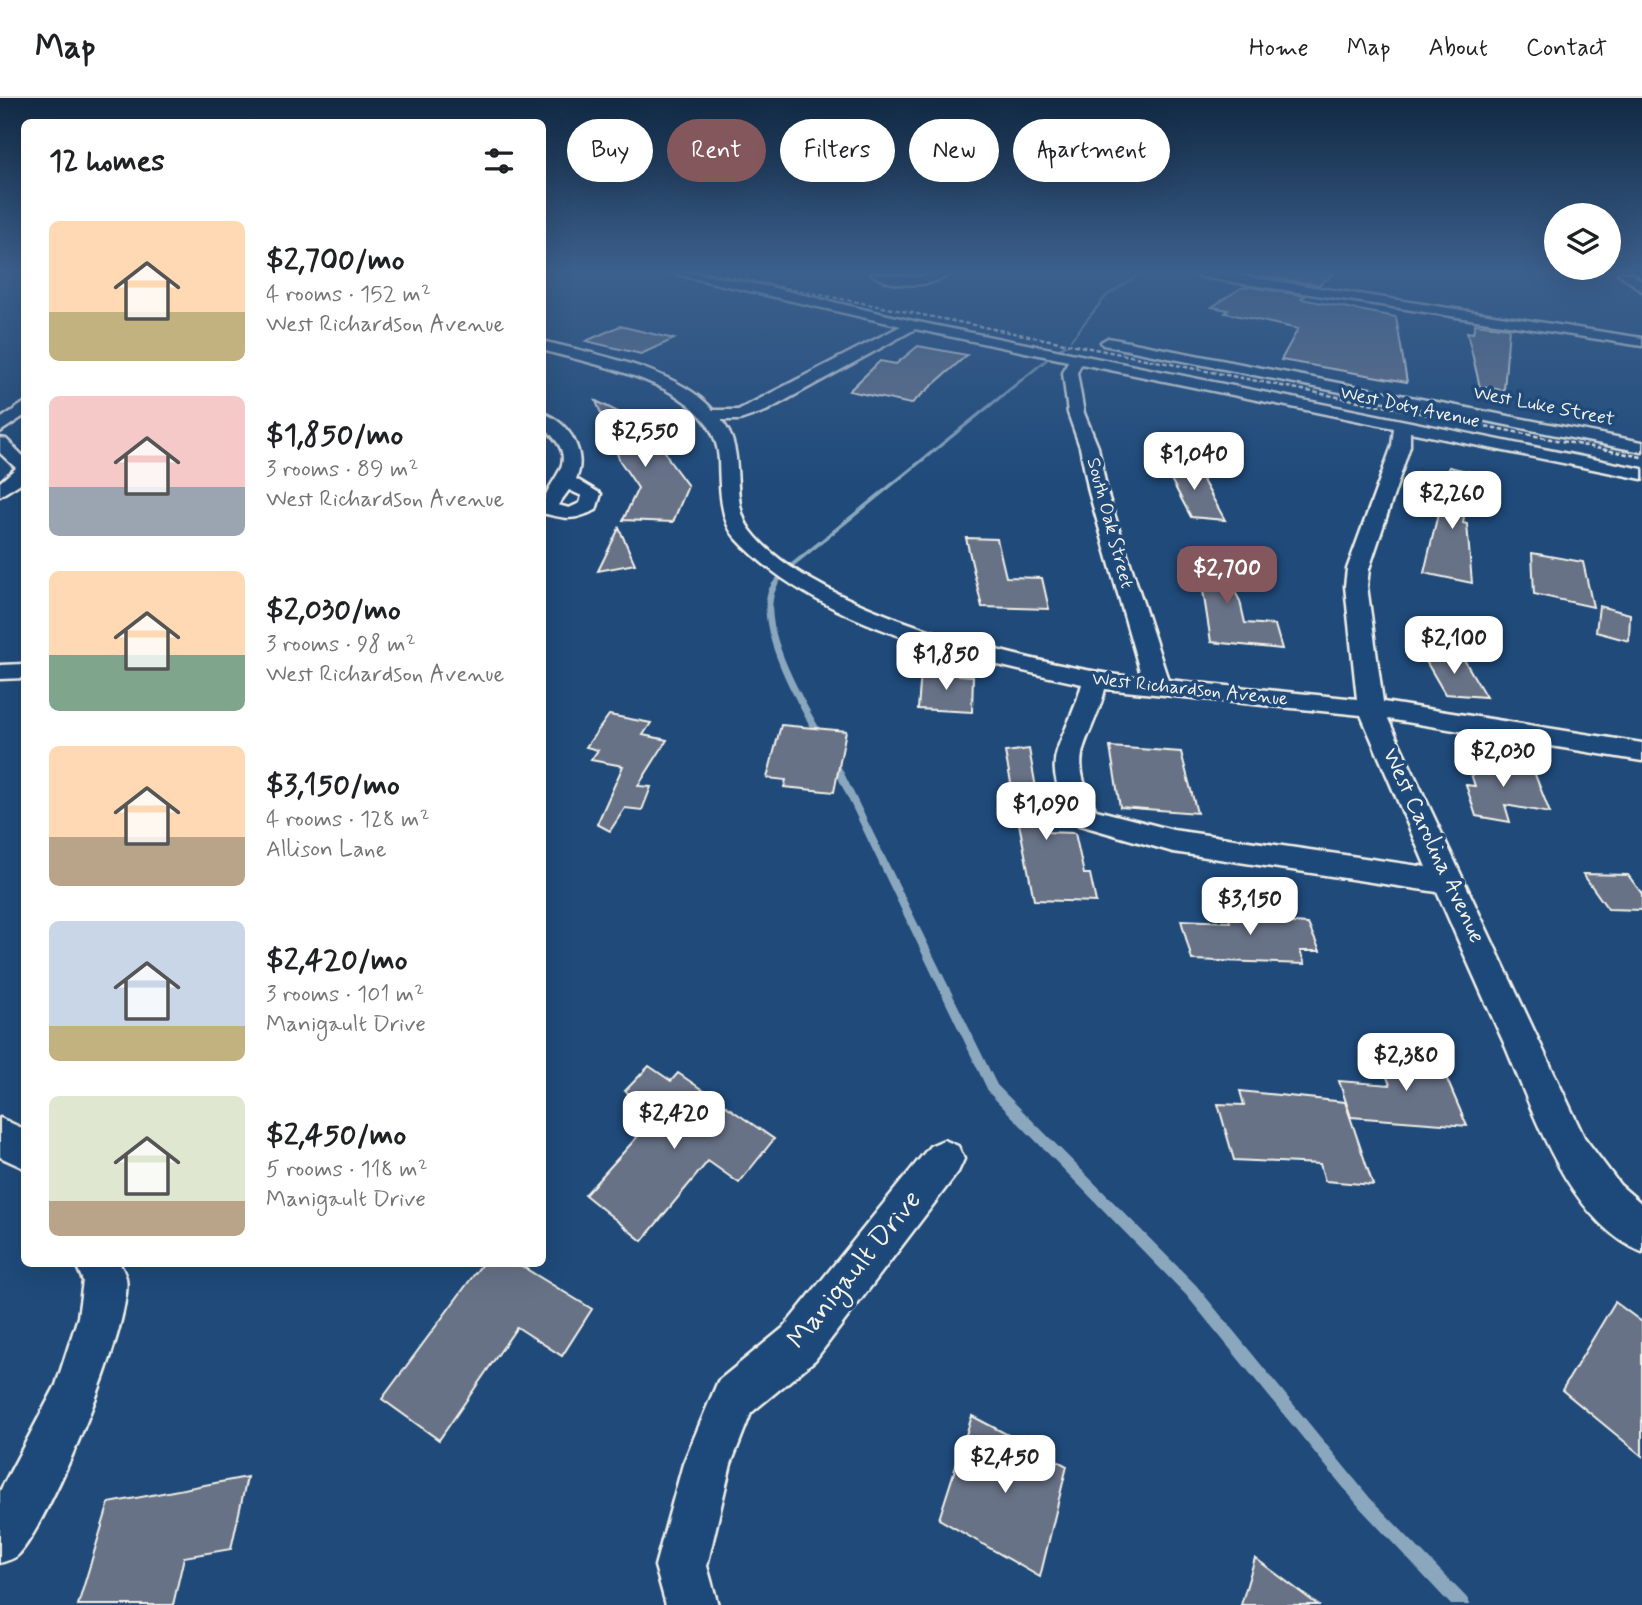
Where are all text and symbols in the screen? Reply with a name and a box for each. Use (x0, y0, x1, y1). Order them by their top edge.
text: Map (35, 26, 95, 70)
text: Home (1249, 33, 1309, 64)
text: Map (1347, 33, 1391, 64)
text: About (1429, 33, 1488, 64)
text: Contact (1526, 33, 1607, 64)
chip: Buy (567, 119, 653, 182)
chip: Rent (667, 119, 766, 182)
chip: Filters (780, 119, 895, 182)
chip: New (909, 119, 999, 182)
chip: Apartment (1013, 119, 1170, 182)
text: 12 homes (49, 142, 165, 181)
icon: filters (480, 142, 518, 180)
map controls (1544, 203, 1621, 280)
button: layers (1544, 203, 1621, 280)
text: $2,700/mo (266, 241, 405, 280)
icon: home (105, 249, 189, 333)
text: 4 rooms · 152 m² (266, 280, 431, 310)
text: West Richardson Avenue (266, 310, 504, 340)
street label: West Doty Avenue (1338, 380, 1482, 434)
street label: West Luke Street (1471, 380, 1617, 432)
pin: $2,550 (588, 410, 702, 469)
text: $1,850/mo (266, 416, 403, 455)
text: $2,550 (611, 417, 679, 447)
icon: home (105, 424, 189, 508)
pin: $1,040 (1137, 432, 1251, 492)
text: $1,040 (1160, 440, 1228, 470)
text: 3 rooms · 89 m² (266, 455, 418, 485)
street label: South Oak Street (1081, 455, 1139, 591)
pin: $2,260 (1395, 472, 1509, 531)
text: $2,260 (1419, 479, 1485, 509)
text: West Richardson Avenue (266, 485, 504, 515)
pin: $2,700 (1170, 546, 1284, 606)
text: $2,700 (1193, 554, 1261, 584)
text: $2,030/mo (266, 591, 401, 630)
icon: home (105, 599, 189, 683)
pin: $2,100 (1397, 616, 1511, 676)
text: $2,100 (1421, 624, 1487, 654)
text: 3 rooms · 98 m² (266, 630, 416, 660)
pin: $1,850 (889, 632, 1003, 692)
text: $1,850 (912, 640, 980, 670)
text: West Richardson Avenue (266, 660, 504, 690)
street label: West Richardson Avenue (1091, 666, 1289, 712)
pin: $2,030 (1446, 730, 1560, 789)
text: $2,030 (1470, 737, 1536, 767)
street label: West Carolina Avenue (1375, 744, 1491, 948)
text: $3,150/mo (266, 766, 400, 805)
icon: home (105, 774, 189, 858)
pin: $1,090 (989, 782, 1103, 842)
text: $1,090 (1013, 790, 1079, 820)
text: 4 rooms · 128 m² (266, 805, 430, 835)
text: Allison Lane (266, 835, 387, 865)
pin: $3,150 (1193, 878, 1307, 937)
text: $3,150 (1218, 885, 1282, 915)
text: $2,420/mo (266, 941, 407, 980)
icon: home (105, 949, 189, 1033)
text: 3 rooms · 101 m² (266, 980, 424, 1010)
text: Manigault Drive (266, 1010, 426, 1040)
pin: $2,380 (1349, 1034, 1463, 1093)
text: $2,380 (1374, 1041, 1438, 1071)
pin: $2,420 (617, 1091, 731, 1151)
text: $2,420 (639, 1099, 709, 1129)
text: $2,450/mo (266, 1116, 406, 1155)
icon: home (105, 1124, 189, 1208)
text: 5 rooms · 118 m² (266, 1155, 428, 1185)
street label: Manigault Drive (779, 1183, 932, 1359)
text: Manigault Drive (266, 1185, 426, 1215)
pin: $2,450 (948, 1436, 1062, 1495)
text: $2,450 (970, 1443, 1040, 1473)

